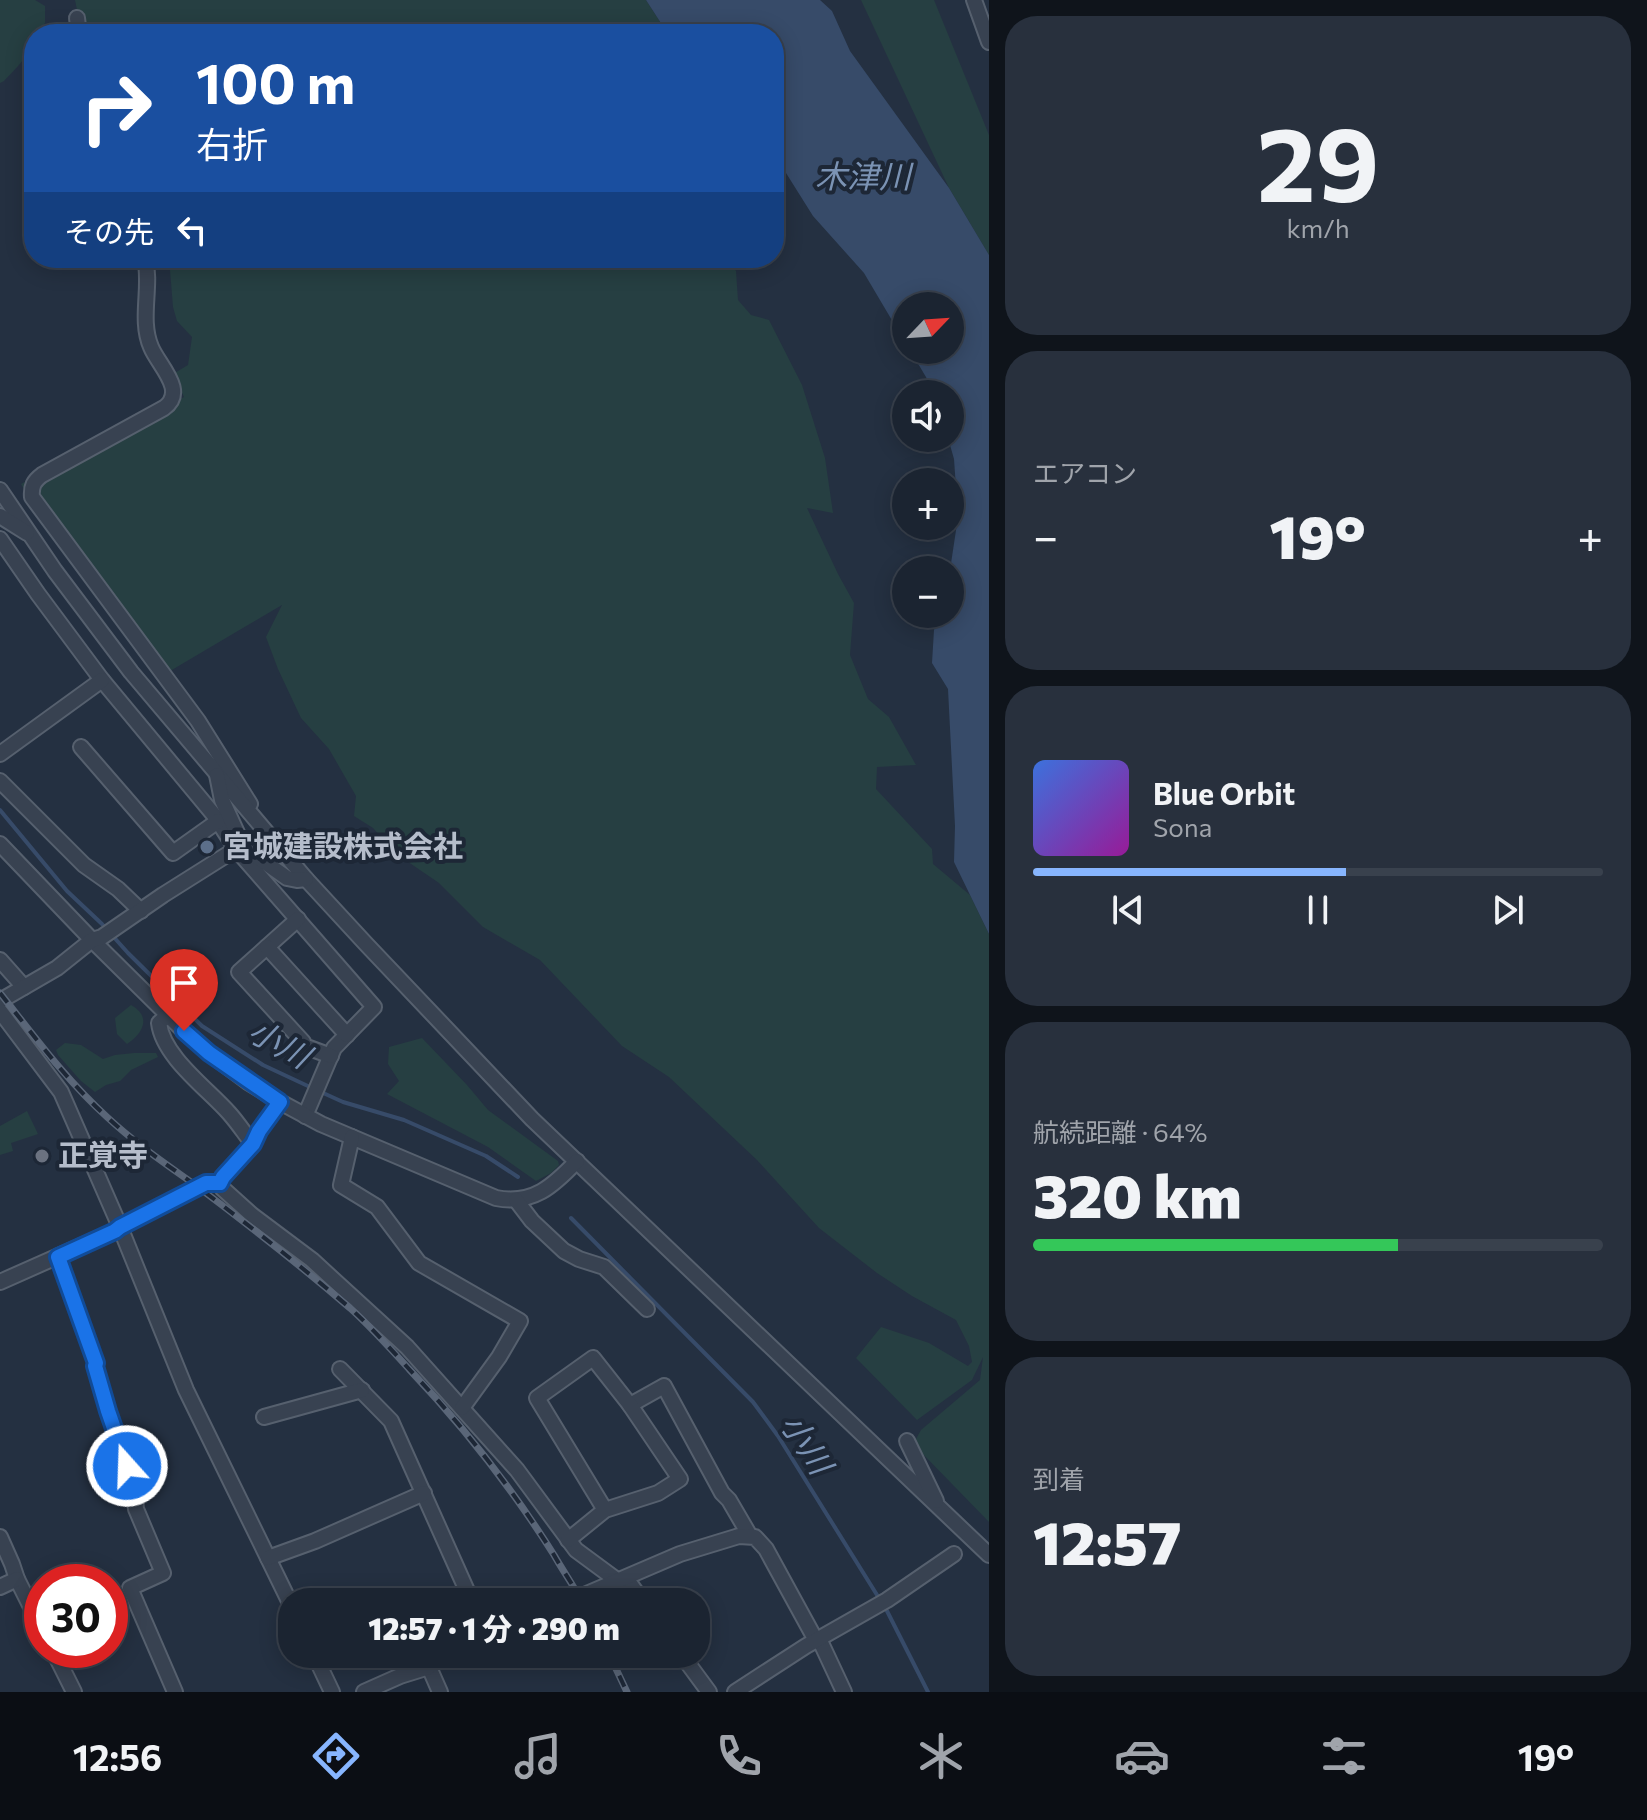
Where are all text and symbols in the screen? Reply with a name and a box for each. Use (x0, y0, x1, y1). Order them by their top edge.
text: 100 m (196, 47, 355, 116)
icon: right (64, 56, 168, 160)
text: 29 (1257, 96, 1379, 223)
text: 右折 (196, 121, 268, 165)
water label: 木津川 (815, 155, 914, 195)
icon: left (170, 208, 214, 252)
text: その先 (64, 212, 154, 249)
text: km/h (1286, 212, 1350, 243)
north arrow (892, 292, 964, 364)
map controls (892, 292, 964, 628)
button: sound (892, 380, 964, 452)
text: エアコン (1033, 457, 1137, 488)
button: + (892, 468, 964, 540)
text: 19° (1269, 498, 1366, 571)
text: − (1033, 508, 1058, 562)
text: + (1577, 508, 1603, 562)
button: − (892, 556, 964, 628)
text: Blue Orbit (1153, 774, 1295, 811)
text: Sona (1153, 811, 1212, 842)
place label: 宮城建設株式会社 (223, 826, 463, 863)
marker: 宮城建設株式会社 (198, 838, 216, 856)
icon: previous (1106, 888, 1150, 932)
icon: pause (1296, 888, 1340, 932)
icon: next (1486, 888, 1530, 932)
pin (150, 949, 218, 1031)
icon: arrive (162, 961, 206, 1005)
water label: 小川 (242, 1009, 320, 1077)
text: 航続距離 · 64% (1033, 1116, 1207, 1147)
place label: 正覚寺 (58, 1135, 148, 1172)
marker: 正覚寺 (33, 1147, 51, 1165)
text: 320 km (1033, 1157, 1242, 1230)
water label: 小川 (773, 1405, 844, 1483)
position arrow (85, 1424, 169, 1508)
text: 到着 (1033, 1463, 1085, 1494)
text: 12:57 (1033, 1504, 1181, 1577)
speed limit sign: 30 (24, 1564, 128, 1668)
text: 12:57 · 1 分 · 290 m (368, 1609, 620, 1646)
icon: directions (308, 1728, 364, 1784)
icon: music (510, 1728, 566, 1784)
icon: phone (711, 1728, 767, 1784)
icon: climate (913, 1728, 969, 1784)
icon: car (1114, 1728, 1170, 1784)
icon: filters (1316, 1728, 1372, 1784)
text: 12:56 (73, 1734, 162, 1778)
text: 19° (1518, 1734, 1574, 1778)

